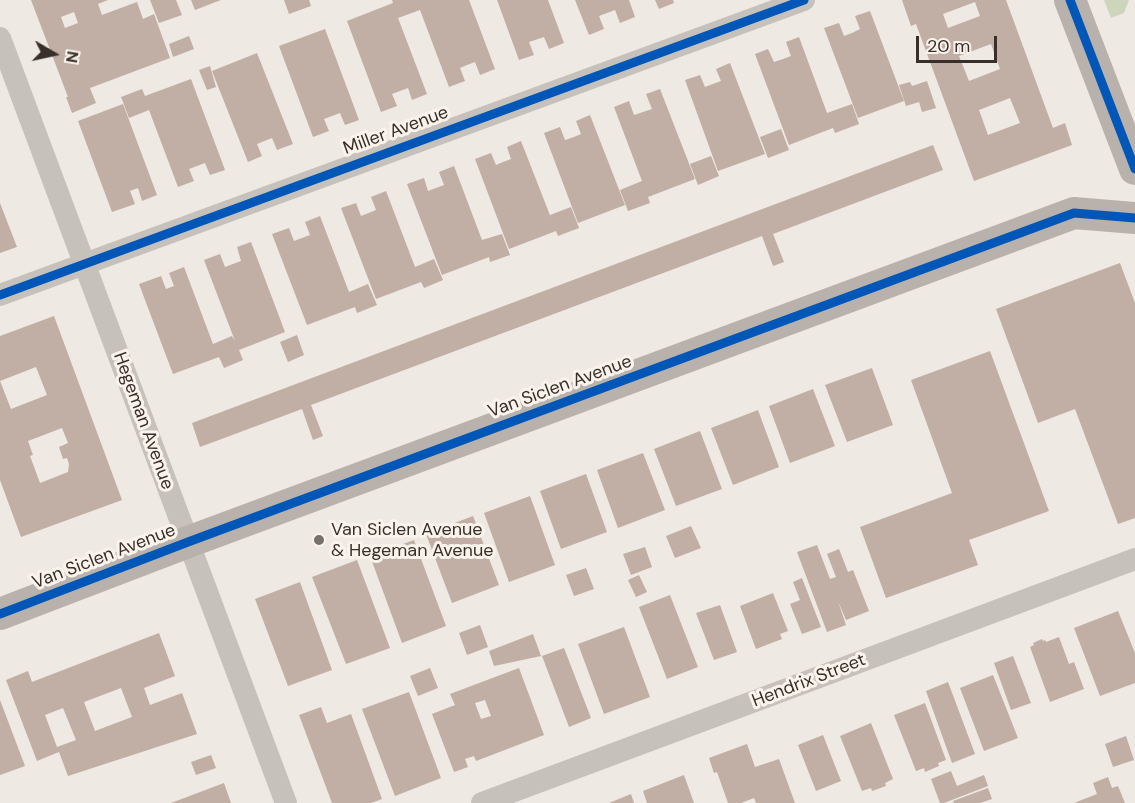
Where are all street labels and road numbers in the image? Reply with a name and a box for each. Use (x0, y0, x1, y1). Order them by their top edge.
street label: Miller Avenue (340, 102, 452, 160)
street label: Hegeman Avenue (108, 349, 178, 493)
street label: Van Siclen Avenue (485, 351, 635, 423)
street label: Van Siclen Avenue (29, 520, 179, 594)
street label: Hendrix Street (749, 649, 869, 713)

